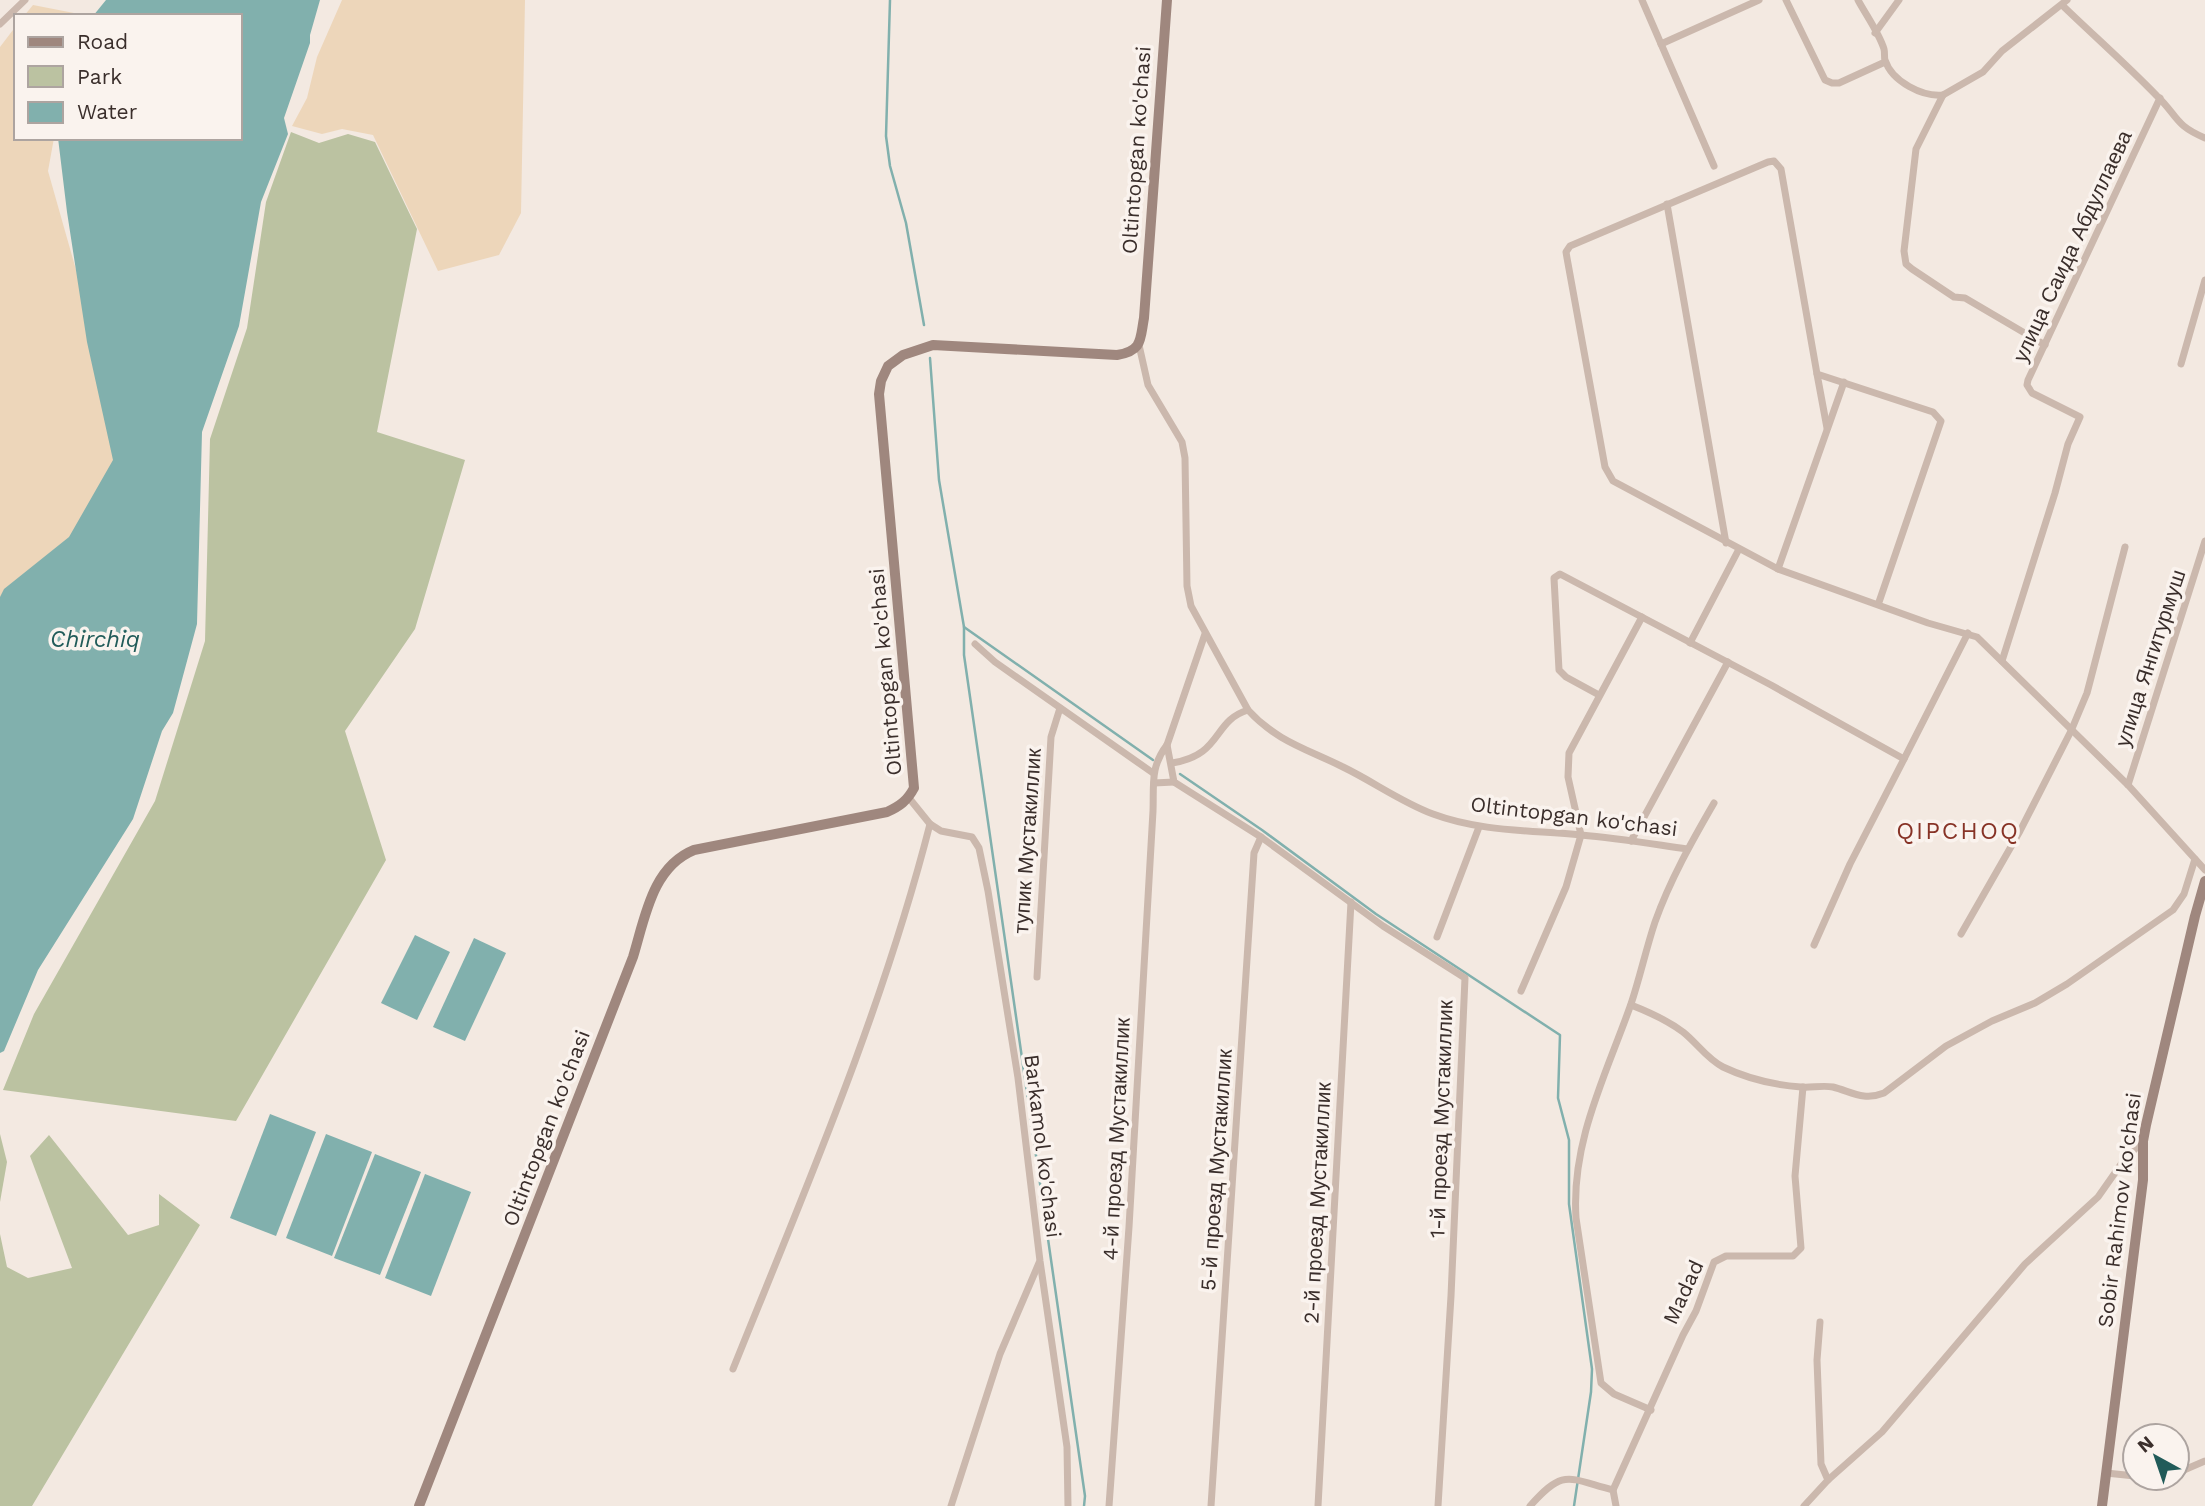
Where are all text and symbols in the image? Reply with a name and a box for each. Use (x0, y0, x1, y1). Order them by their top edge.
legend (14, 14, 242, 140)
text: Road (77, 29, 128, 54)
street label: Oltintopgan ko'chasi (1116, 45, 1156, 255)
text: Park (77, 64, 122, 89)
text: Water (77, 99, 138, 124)
street label: улица Саида Абдуллаева (2007, 126, 2137, 366)
street label: улица Янгитурмуш (2110, 566, 2190, 750)
street label: Oltintopgan ko'chasi (863, 567, 907, 777)
water label: Chirchiq (50, 626, 140, 653)
street label: тупик Мустакиллик (1008, 747, 1046, 934)
street label: Oltintopgan ko'chasi (1469, 791, 1679, 841)
district label: QIPCHOQ (1896, 817, 2020, 845)
street label: 1-й проезд Мустакиллик (1424, 999, 1458, 1238)
street label: 4-й проезд Мустакиллик (1097, 1016, 1135, 1261)
street label: Oltintopgan ko'chasi (497, 1026, 595, 1230)
street label: 5-й проезд Мустакиллик (1195, 1047, 1237, 1292)
street label: Barkamol ko'chasi (1019, 1053, 1067, 1239)
street label: 2-й проезд Мустакиллик (1298, 1081, 1336, 1324)
street label: Sobir Rahimov ko'chasi (2092, 1091, 2146, 1329)
street label: Madad (1657, 1256, 1709, 1328)
north arrow (2121, 1422, 2191, 1492)
text: N (2133, 1431, 2158, 1458)

